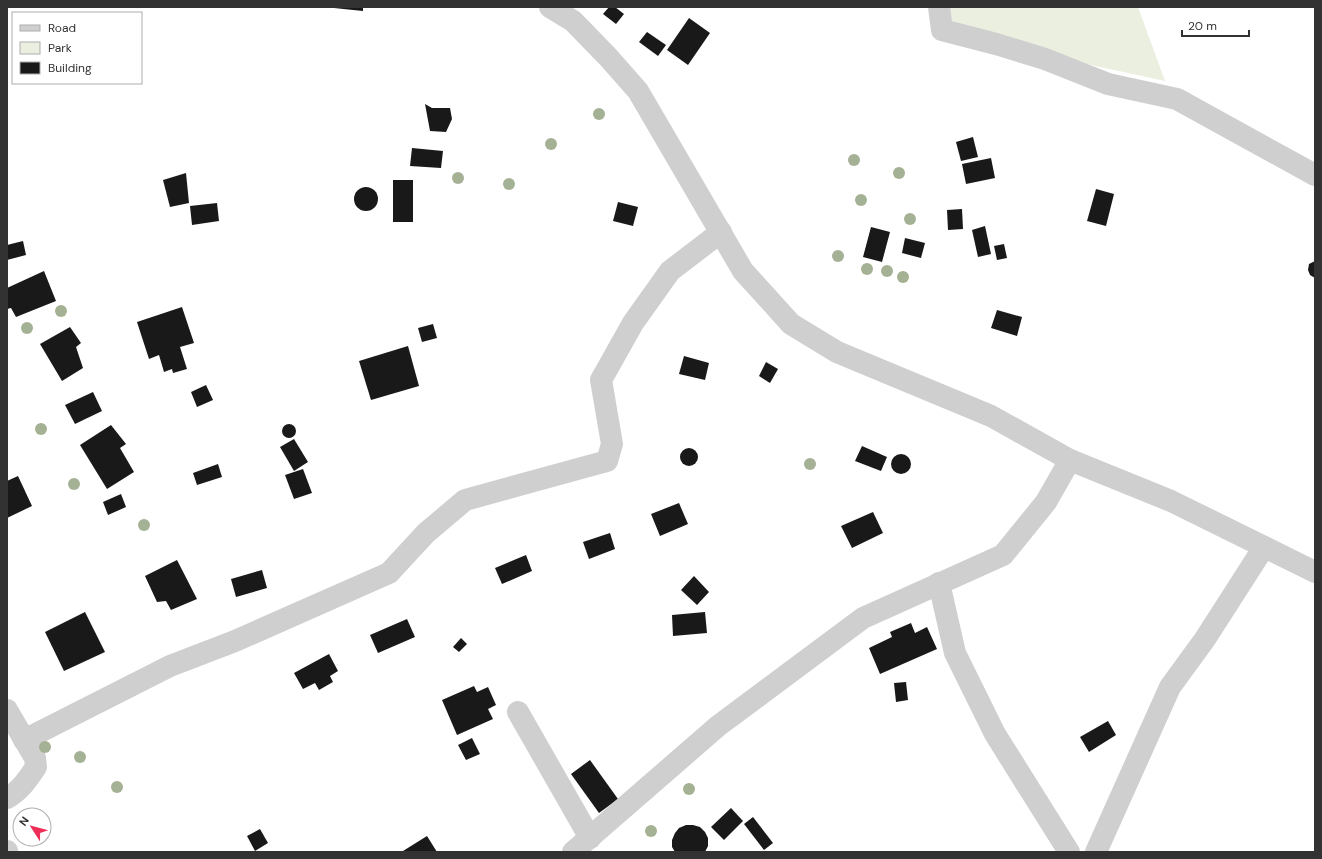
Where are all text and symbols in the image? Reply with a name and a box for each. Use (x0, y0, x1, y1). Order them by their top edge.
legend (12, 12, 142, 84)
scale bar (1182, 12, 1249, 38)
text: 20 m (1188, 18, 1217, 34)
text: Road (48, 20, 76, 36)
text: Park (48, 40, 72, 56)
text: Building (48, 60, 92, 76)
north arrow (12, 807, 52, 847)
text: N (16, 814, 32, 828)

